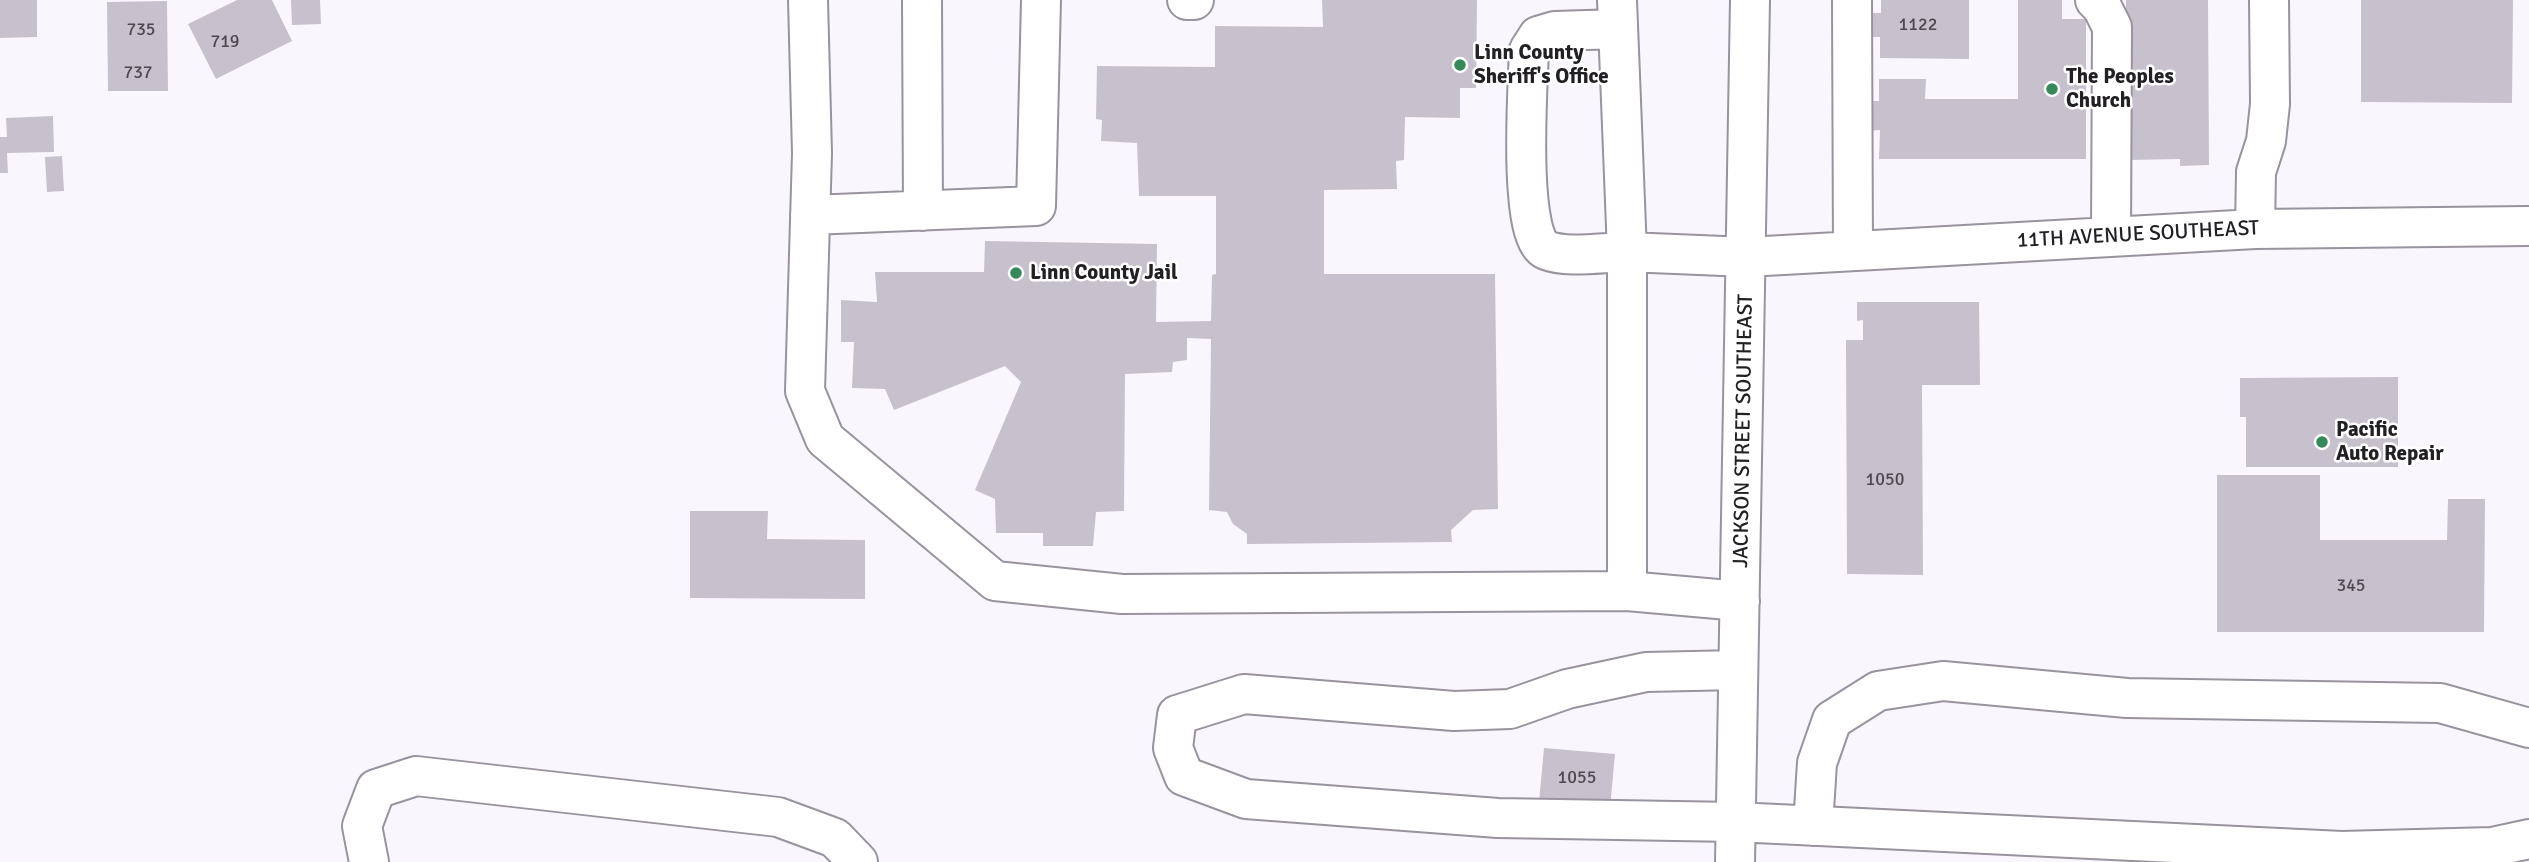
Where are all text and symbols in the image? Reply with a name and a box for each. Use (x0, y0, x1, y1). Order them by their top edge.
house number: 1122 (1899, 14, 1937, 36)
house number: 735 (126, 19, 156, 41)
house number: 719 (210, 31, 240, 53)
place label: Linn County Sheriff's Office (1474, 40, 1609, 90)
marker: Linn County Sheriff's Office (1452, 57, 1468, 73)
house number: 737 (123, 62, 153, 84)
place label: The Peoples Church (2066, 64, 2174, 114)
marker: The Peoples Church (2044, 81, 2060, 97)
street label: 11TH AVENUE SOUTHEAST (2016, 216, 2260, 254)
place label: Linn County Jail (1030, 260, 1177, 286)
marker: Linn County Jail (1008, 265, 1024, 281)
street label: JACKSON STREET SOUTHEAST (1729, 294, 1759, 568)
place label: Pacific Auto Repair (2336, 417, 2444, 467)
marker: Pacific Auto Repair (2314, 434, 2330, 450)
house number: 1050 (1866, 469, 1904, 491)
house number: 345 (2336, 575, 2366, 597)
house number: 1055 (1558, 767, 1596, 789)

